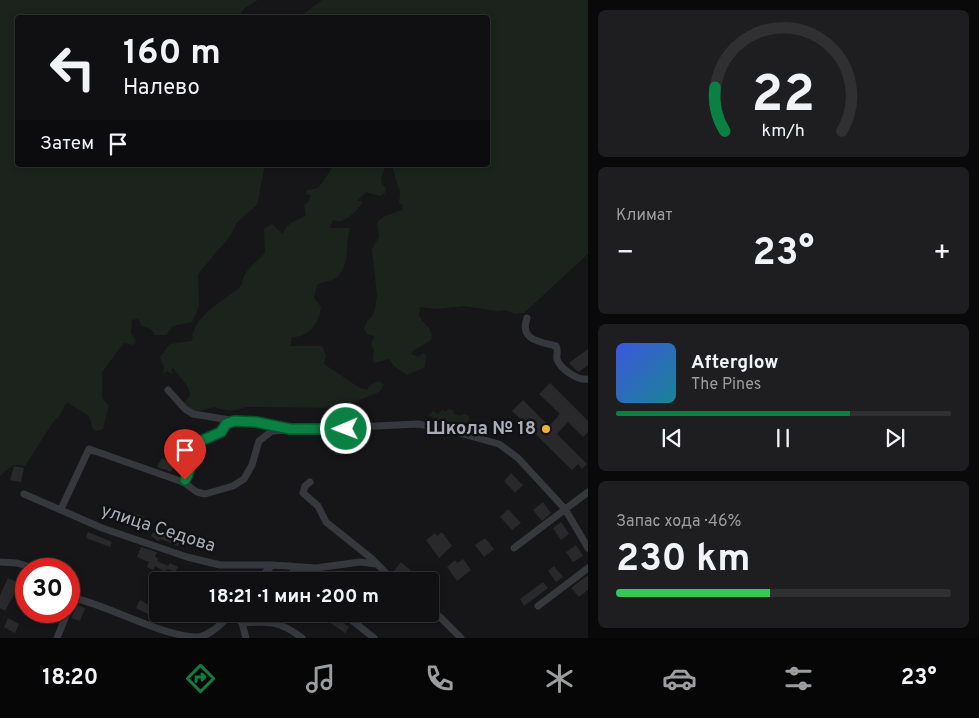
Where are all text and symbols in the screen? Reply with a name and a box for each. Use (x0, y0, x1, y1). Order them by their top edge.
text: 160 m (123, 32, 221, 76)
icon: left (40, 35, 105, 100)
text: 22 (752, 64, 815, 130)
text: Налево (123, 75, 200, 102)
text: km/h (762, 120, 805, 143)
icon: arrive (104, 130, 132, 158)
text: Затем (40, 132, 94, 156)
text: Климат (616, 206, 673, 226)
text: 23° (753, 230, 814, 279)
text: − (616, 236, 634, 272)
text: + (933, 236, 951, 272)
text: Afterglow (691, 351, 779, 375)
text: The Pines (691, 375, 761, 395)
position arrow (319, 402, 371, 454)
place label: Школа № 18 (426, 418, 536, 441)
marker: Школа № 18 (540, 423, 552, 435)
icon: previous (658, 424, 686, 452)
icon: pause (769, 424, 797, 452)
icon: next (881, 424, 909, 452)
pin (164, 429, 206, 480)
icon: arrive (171, 436, 199, 464)
street label: улица Седова (98, 500, 218, 558)
text: Запас хода · 46% (616, 512, 741, 532)
text: 230 km (616, 536, 751, 585)
speed limit sign: 30 (15, 558, 80, 623)
text: 18:21 · 1 мин · 200 m (209, 585, 379, 609)
icon: directions (183, 661, 218, 696)
icon: music (303, 661, 338, 696)
icon: phone (422, 661, 457, 696)
icon: climate (542, 661, 577, 696)
icon: car (662, 661, 697, 696)
icon: filters (781, 661, 816, 696)
text: 18:20 (42, 665, 98, 692)
text: 23° (901, 665, 937, 692)

